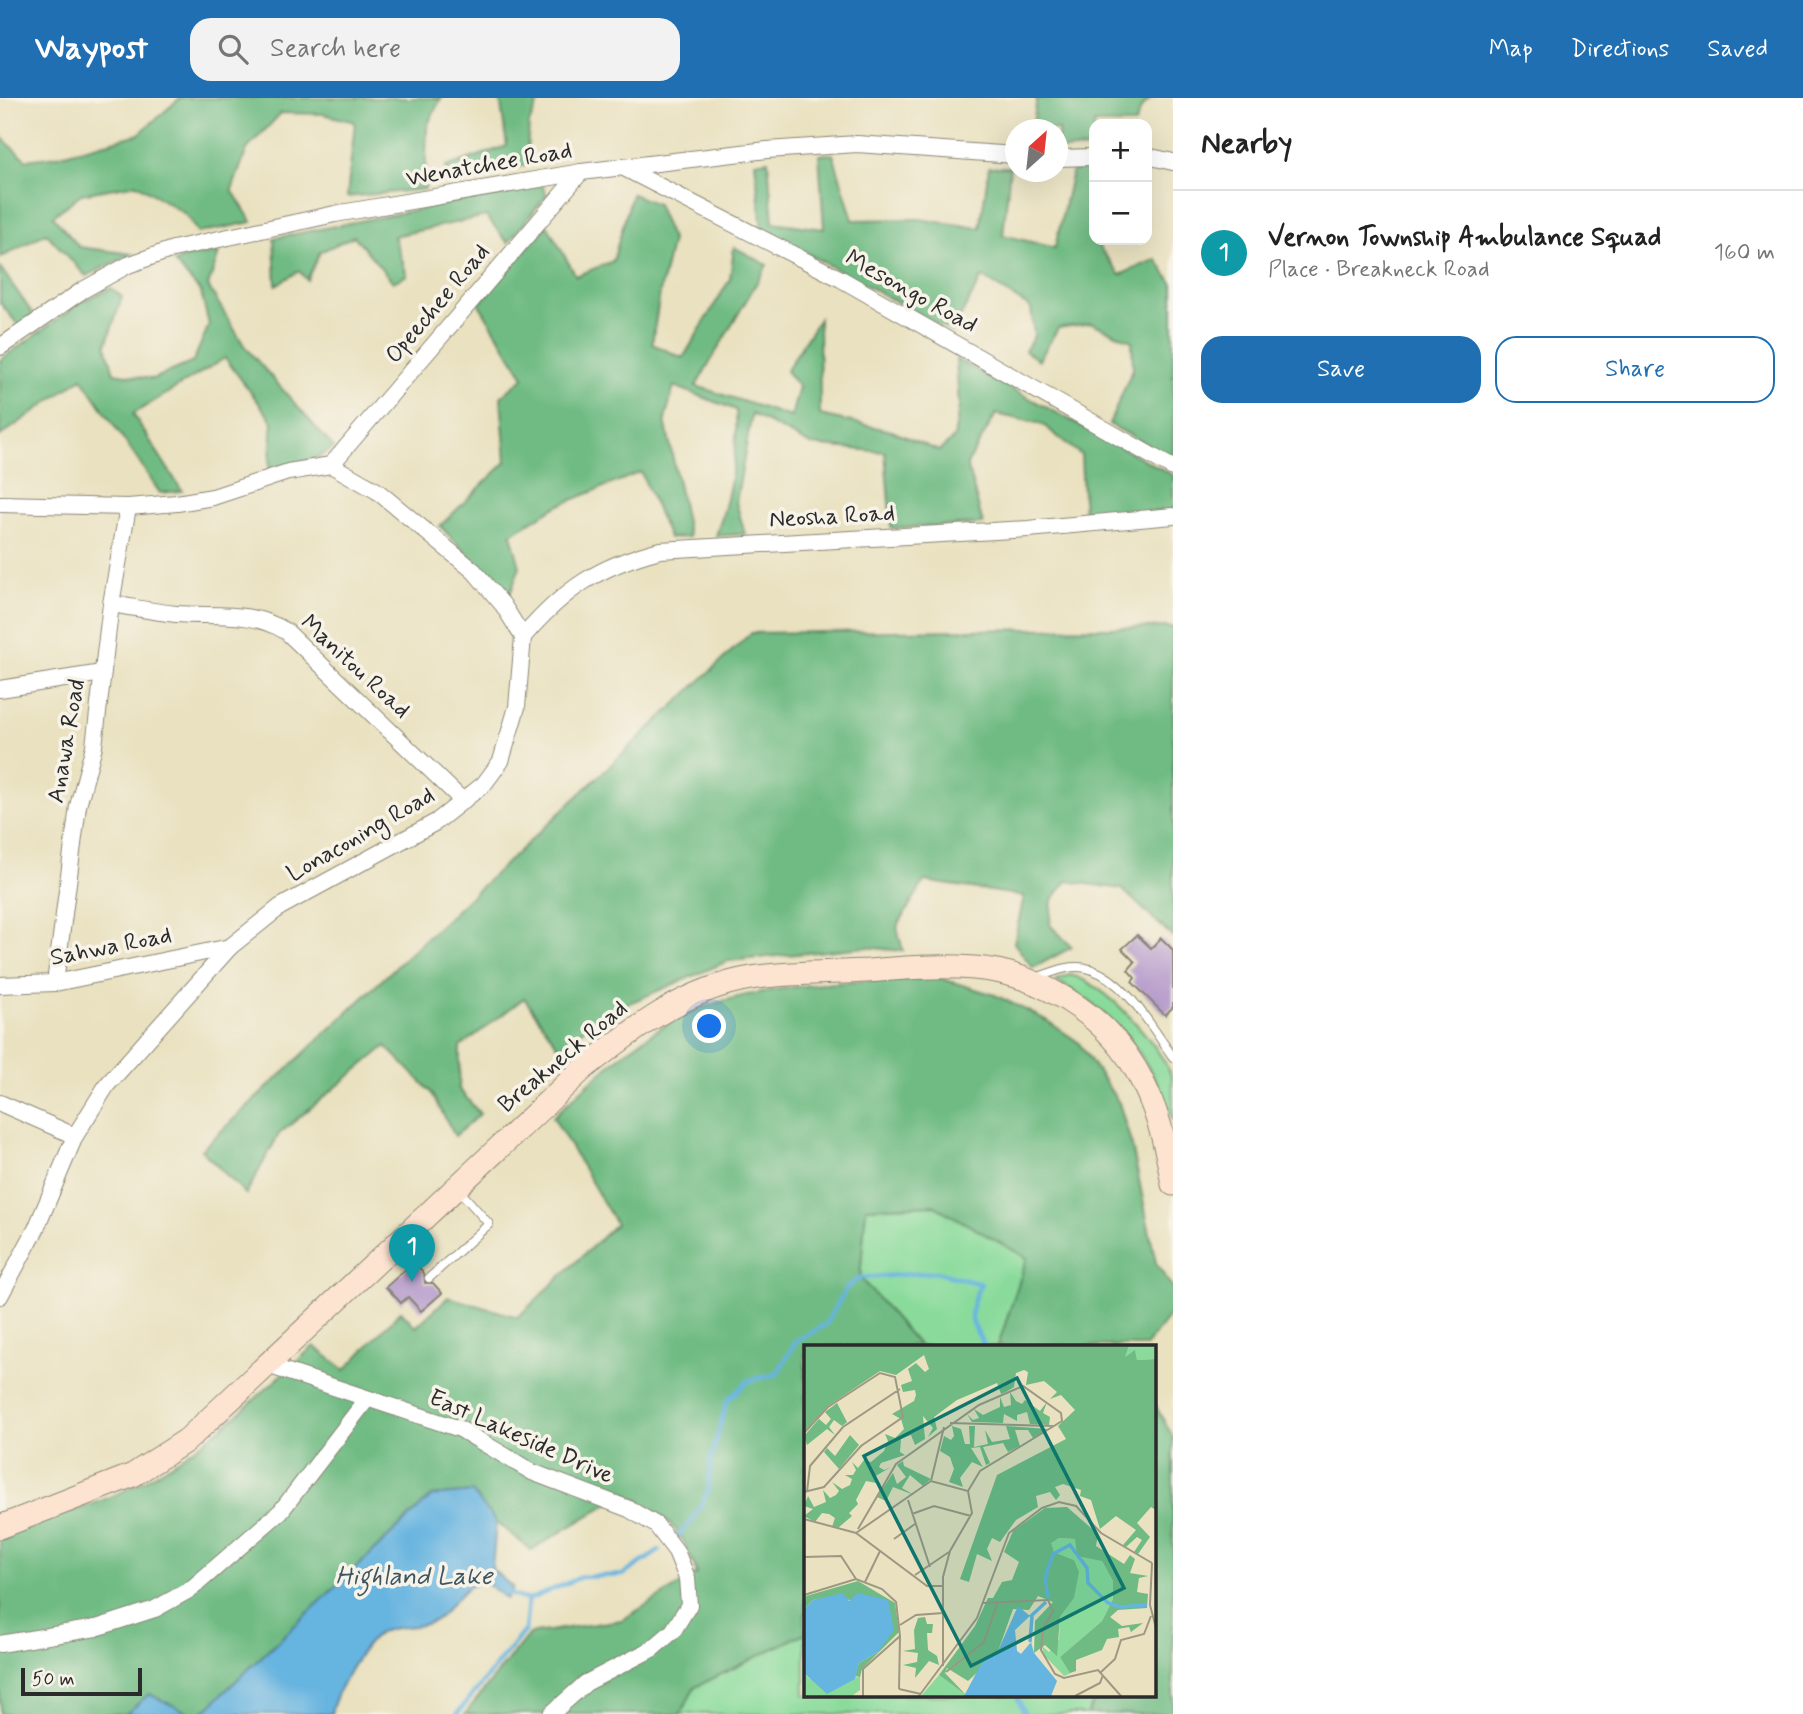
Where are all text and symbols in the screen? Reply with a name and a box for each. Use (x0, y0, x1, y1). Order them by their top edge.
search box (190, 18, 680, 81)
text: Waypost (35, 27, 148, 71)
icon: search (214, 30, 252, 68)
text: Search here (270, 32, 401, 66)
text: Map (1489, 34, 1533, 65)
text: Directions (1571, 34, 1669, 65)
text: Saved (1707, 34, 1768, 65)
north arrow (1005, 119, 1068, 182)
map controls (1089, 119, 1152, 245)
button: + (1089, 119, 1152, 182)
text: Nearby (1201, 124, 1292, 163)
street label: Wenatchee Road (404, 135, 574, 195)
button: − (1089, 182, 1152, 245)
text: Vernon Township Ambulance Squad (1268, 221, 1661, 255)
street label: Opeechee Road (379, 238, 497, 370)
text: 1 (1219, 238, 1229, 268)
text: 160 m (1714, 238, 1775, 268)
street label: Mesongo Road (840, 243, 982, 341)
text: Place · Breakneck Road (1268, 255, 1490, 285)
button: Save (1201, 336, 1481, 403)
button: Share (1495, 336, 1775, 403)
street label: Neosha Road (768, 498, 896, 536)
street label: Manitou Road (293, 608, 417, 726)
street label: Anawa Road (41, 676, 93, 806)
street label: Lonaconing Road (282, 780, 441, 892)
street label: Sahwa Road (48, 920, 174, 974)
street label: Breakneck Road (492, 994, 634, 1120)
your location (692, 1009, 726, 1043)
pin: 1 (389, 1224, 435, 1282)
inset map (804, 1345, 1156, 1696)
street label: East Lakeside Drive (424, 1382, 618, 1492)
water label: Highland Lake (336, 1560, 494, 1597)
scale bar (21, 1665, 142, 1697)
text: 50 m (32, 1667, 75, 1692)

